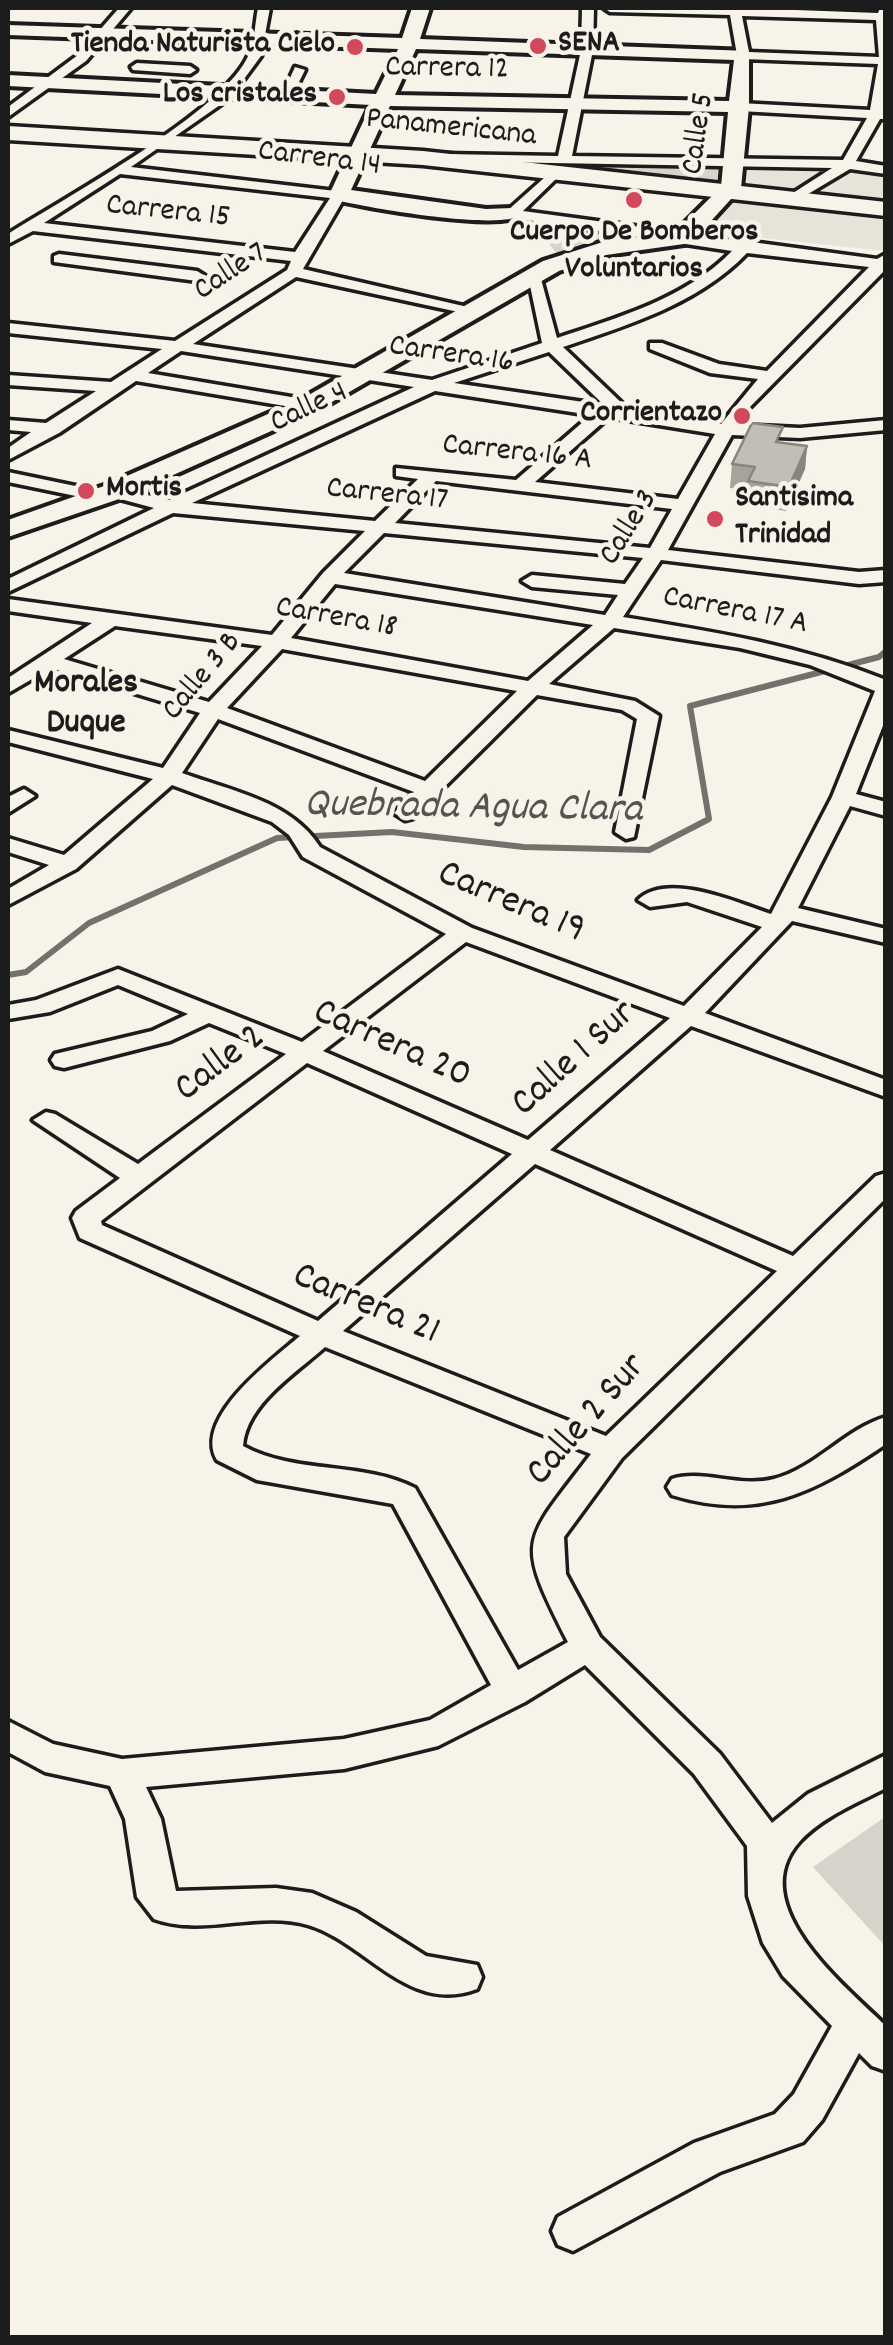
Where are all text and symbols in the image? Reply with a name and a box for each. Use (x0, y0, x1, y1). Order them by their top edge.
place label: SENA (558, 27, 620, 65)
place label: Tienda Naturista Cielo (71, 28, 335, 66)
marker: SENA (527, 35, 549, 57)
marker: Tienda Naturista Cielo (344, 36, 366, 58)
street label: Carrera 12 (385, 51, 509, 91)
place label: Los cristales (163, 78, 317, 116)
marker: Los cristales (326, 86, 348, 108)
street label: Calle 5 (676, 91, 726, 177)
street label: Panamericana (364, 102, 538, 158)
street label: Carrera 14 (256, 134, 382, 188)
street label: Carrera 15 (104, 188, 232, 240)
marker: Cuerpo De Bomberos Voluntarios (623, 189, 645, 211)
place label: Cuerpo De Bomberos Voluntarios (510, 216, 758, 291)
street label: Calle 7 (188, 236, 276, 312)
street label: Carrera 16 (386, 329, 516, 385)
street label: Calle 4 (265, 376, 355, 444)
place label: Corrientazo (580, 397, 722, 435)
marker: Corrientazo (731, 405, 753, 427)
street label: Carrera 16 A (440, 428, 594, 482)
place label: Mortis (106, 472, 182, 510)
street label: Carrera 17 (324, 472, 450, 522)
marker: Mortis (75, 480, 97, 502)
place label: Santisima Trinidad (735, 482, 853, 557)
street label: Calle 3 (593, 484, 669, 574)
marker: Santisima Trinidad (704, 508, 726, 530)
street label: Carrera 17 A (659, 580, 811, 646)
street label: Carrera 18 (272, 590, 400, 650)
street label: Calle 3 B (156, 626, 252, 730)
district label: Morales Duque (34, 665, 138, 747)
water label: Quebrada Agua Clara (304, 783, 642, 839)
street label: Carrera 19 (429, 853, 591, 957)
street label: Carrera 20 (305, 991, 477, 1103)
street label: Calle 1 Sur (503, 992, 649, 1130)
street label: Calle 2 (167, 1016, 277, 1116)
street label: Carrera 21 (284, 1255, 446, 1359)
street label: Calle 2 Sur (518, 1346, 660, 1498)

